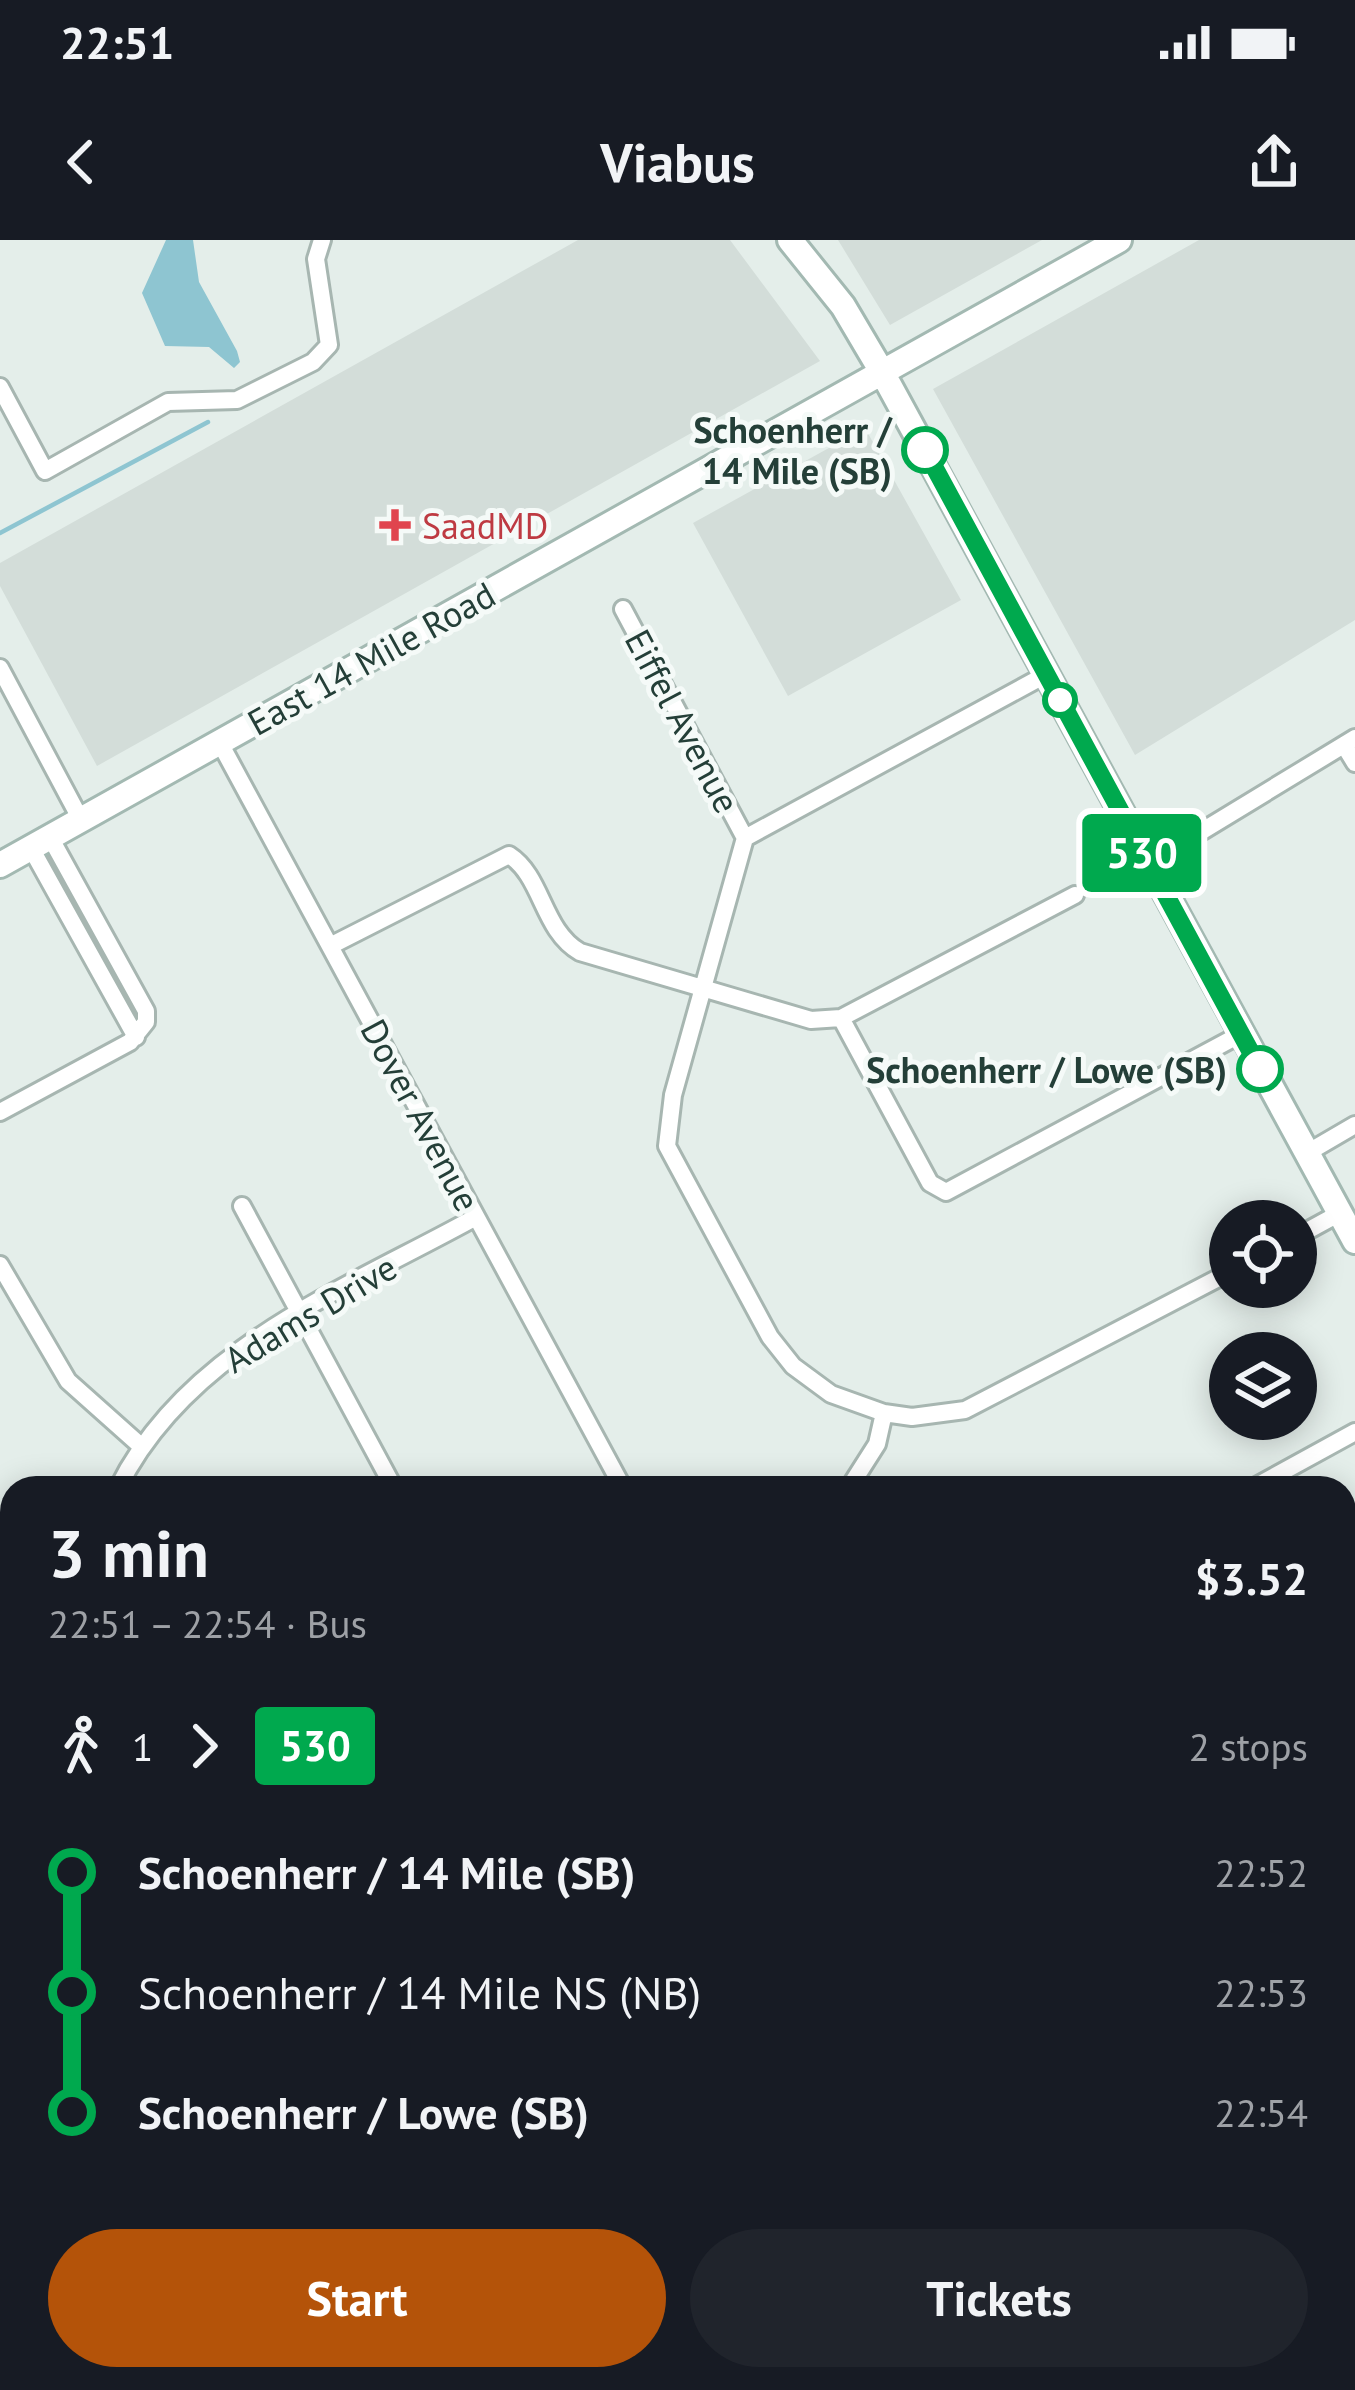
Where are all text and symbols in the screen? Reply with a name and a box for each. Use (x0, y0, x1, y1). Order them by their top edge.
text: 22:51 (60, 13, 174, 71)
text: Viabus (600, 127, 755, 197)
icon: back (48, 129, 114, 195)
icon: share (1241, 129, 1307, 195)
place label: Schoenherr / 14 Mile (SB) (693, 406, 893, 494)
marker: Schoenherr / 14 Mile (SB) (903, 428, 947, 472)
place label: SaadMD (422, 502, 548, 549)
marker: SaadMD (379, 509, 411, 541)
street label: East 14 Mile Road (239, 571, 503, 745)
street label: Eiffel Avenue (615, 621, 751, 821)
unlabelled marker (1044, 684, 1076, 716)
line badge: 530 (1073, 814, 1211, 892)
text: 530 (1106, 825, 1178, 880)
street label: Dover Avenue (351, 1011, 491, 1219)
place label: Schoenherr / Lowe (SB) (866, 1046, 1227, 1093)
marker: Schoenherr / Lowe (SB) (1238, 1047, 1282, 1091)
map controls (1209, 1200, 1317, 1440)
button: locate (1209, 1200, 1317, 1308)
street label: Adams Drive (215, 1243, 405, 1383)
button: layers (1209, 1332, 1317, 1440)
text: 3 min (48, 1510, 209, 1595)
text: $3.52 (1195, 1549, 1308, 1607)
text: 22:51 – 22:54 · Bus (48, 1598, 367, 1649)
icon: walk (48, 1713, 114, 1779)
icon: forward (171, 1713, 237, 1779)
text: 530 (279, 1718, 351, 1773)
text: 1 (132, 1721, 153, 1772)
text: 2 stops (1189, 1721, 1308, 1772)
text: Schoenherr / 14 Mile (SB) (138, 1843, 635, 1901)
text: 22:52 (1214, 1847, 1308, 1898)
text: Schoenherr / 14 Mile NS (NB) (138, 1963, 701, 2021)
text: 22:53 (1214, 1967, 1308, 2018)
text: Schoenherr / Lowe (SB) (138, 2083, 589, 2141)
text: 22:54 (1214, 2087, 1308, 2138)
button: Start (48, 2229, 666, 2367)
button: Tickets (690, 2229, 1308, 2367)

